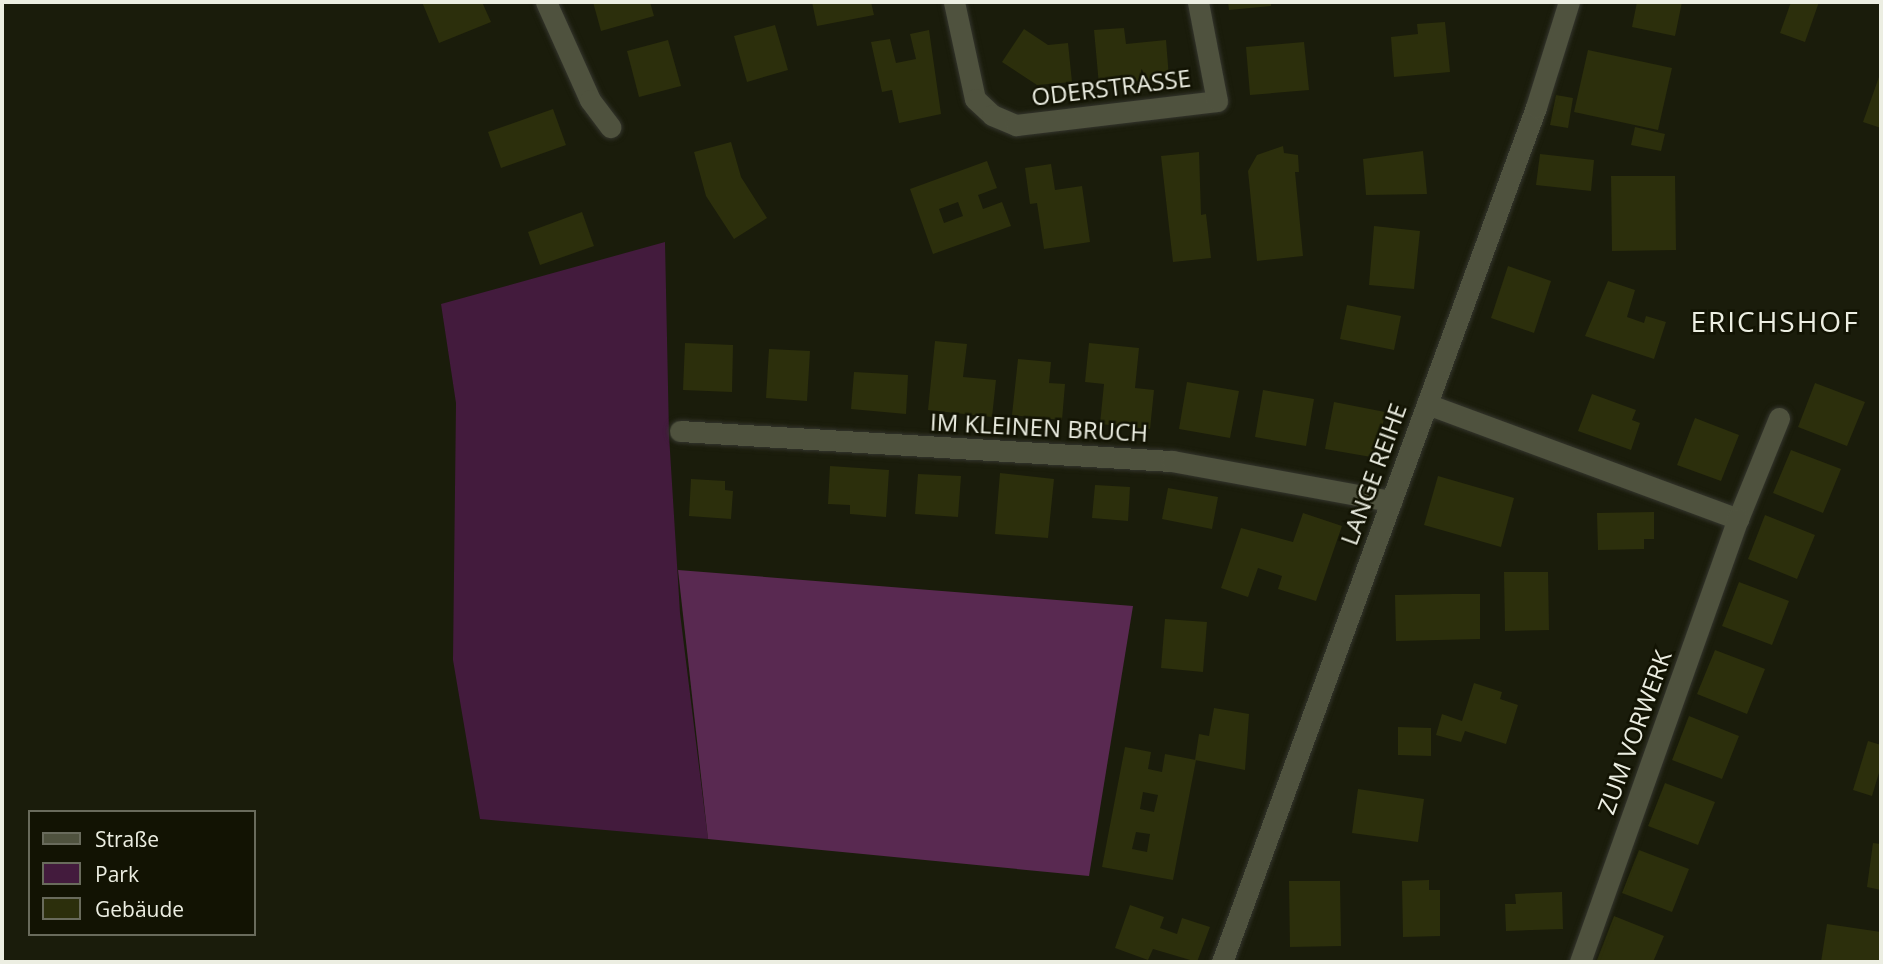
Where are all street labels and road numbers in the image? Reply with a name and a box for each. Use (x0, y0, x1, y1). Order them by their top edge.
street label: ODERSTRASSE (1030, 63, 1192, 111)
street label: LANGE REIHE (1334, 399, 1412, 549)
street label: IM KLEINEN BRUCH (929, 407, 1149, 447)
street label: ZUM VORWERK (1591, 646, 1677, 818)

